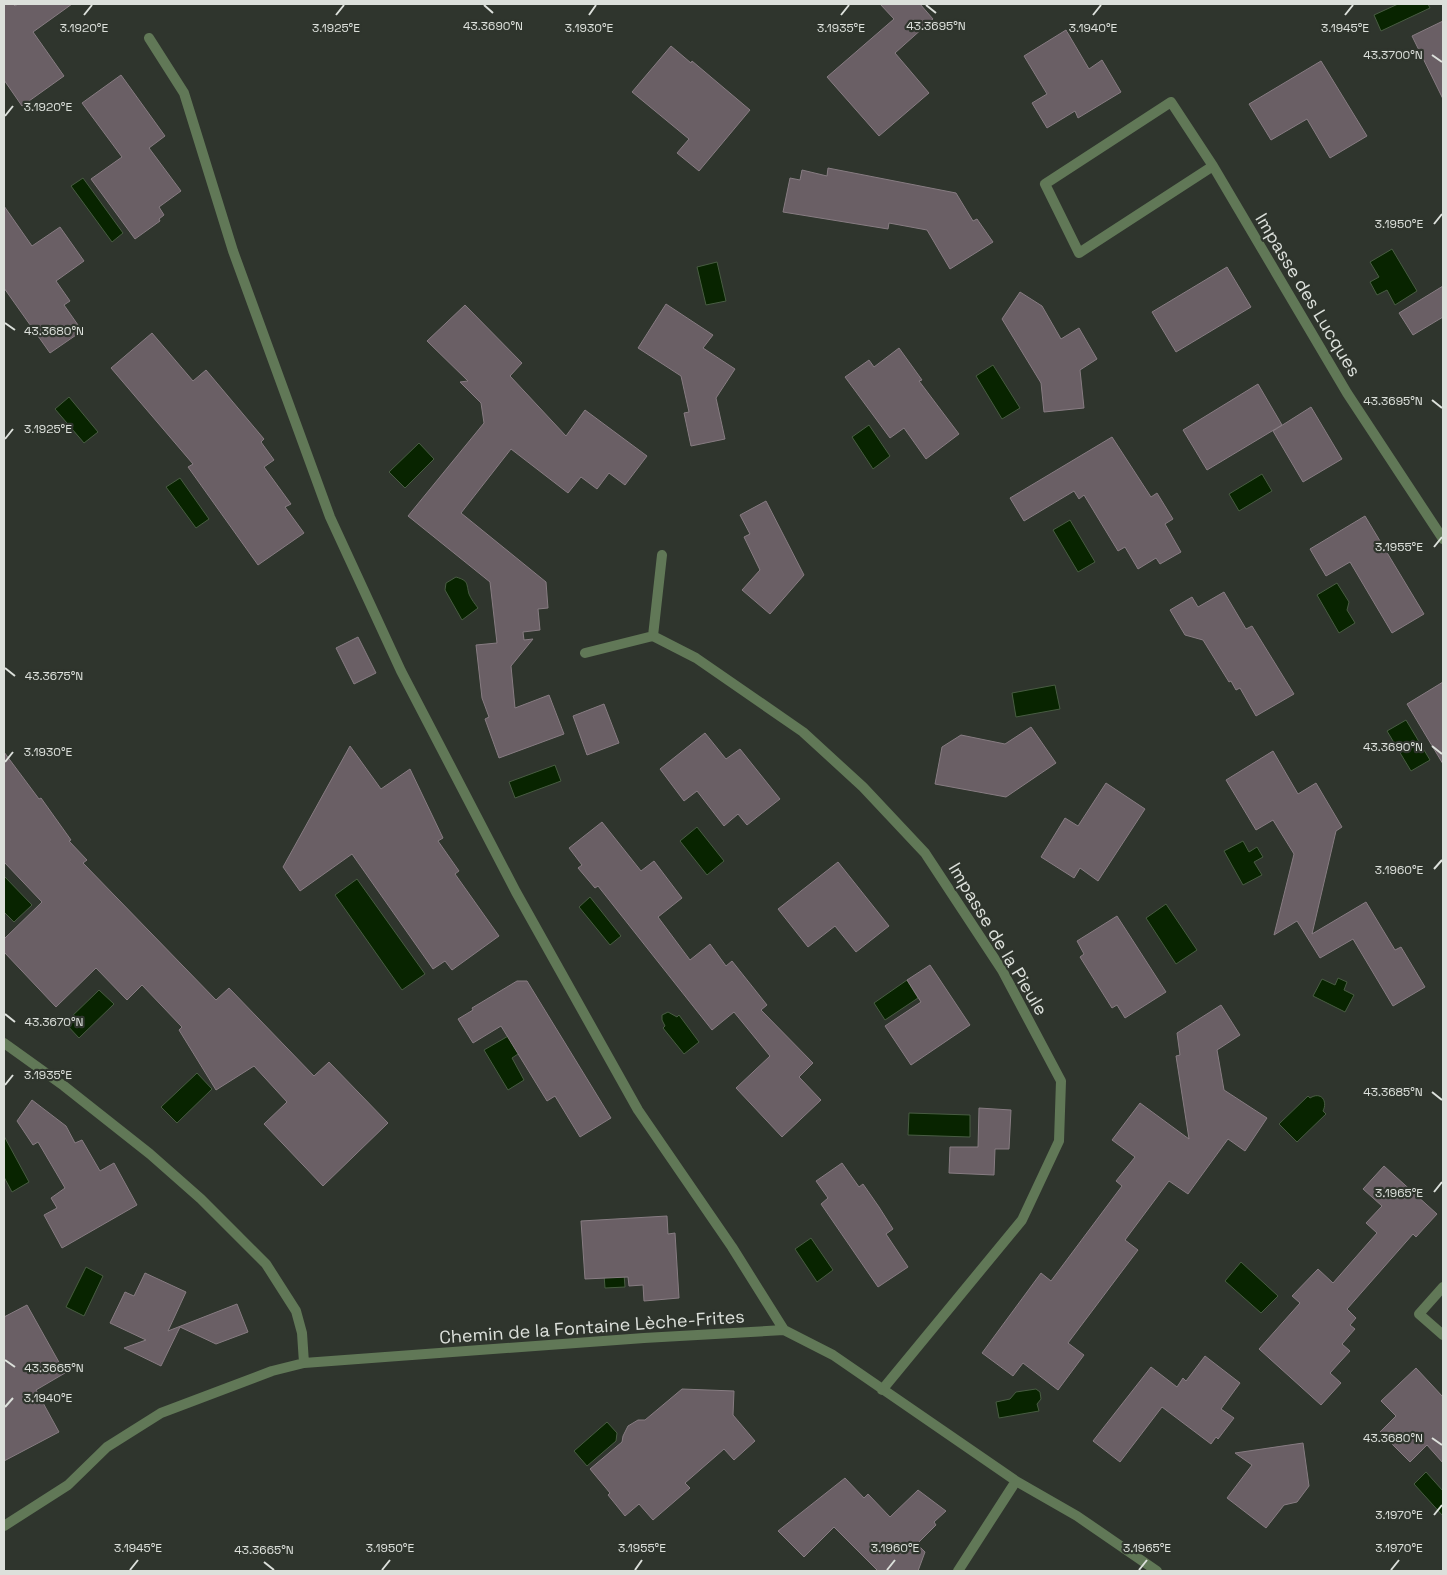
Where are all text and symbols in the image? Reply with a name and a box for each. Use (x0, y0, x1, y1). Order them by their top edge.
text: 43.3690°N (463, 18, 523, 34)
text: 43.3695°N (906, 18, 966, 34)
text: 3.1920°E (60, 20, 108, 36)
text: 3.1925°E (312, 20, 360, 36)
text: 3.1930°E (565, 20, 613, 36)
text: 3.1935°E (817, 20, 865, 36)
text: 3.1940°E (1069, 20, 1118, 36)
text: 3.1945°E (1321, 20, 1369, 36)
text: 43.3700°N (1363, 47, 1423, 63)
text: 3.1920°E (24, 99, 72, 115)
street label: Impasse des Lucques (1251, 209, 1366, 381)
text: 3.1950°E (1375, 216, 1423, 232)
text: 43.3680°N (24, 323, 84, 339)
text: 43.3695°N (1363, 393, 1423, 409)
text: 3.1925°E (24, 421, 72, 437)
text: 3.1955°E (1375, 539, 1423, 555)
text: 43.3675°N (25, 668, 83, 684)
text: 43.3690°N (1363, 739, 1423, 755)
text: 3.1930°E (24, 744, 72, 760)
street label: Impasse de la Pieule (944, 858, 1053, 1019)
text: 3.1960°E (1375, 862, 1423, 878)
text: 43.3670°N (24, 1014, 84, 1030)
text: 3.1935°E (24, 1067, 72, 1083)
text: 43.3685°N (1363, 1084, 1423, 1100)
text: 3.1965°E (1375, 1185, 1423, 1201)
street label: Chemin de la Fontaine Lèche-Frites (439, 1304, 745, 1349)
text: 43.3665°N (24, 1360, 84, 1376)
text: 3.1940°E (24, 1390, 73, 1406)
text: 43.3680°N (1363, 1430, 1423, 1446)
text: 3.1970°E (1375, 1507, 1423, 1523)
text: 3.1945°E (114, 1540, 162, 1556)
text: 3.1950°E (366, 1540, 414, 1556)
text: 3.1955°E (618, 1540, 666, 1556)
text: 3.1960°E (871, 1540, 919, 1556)
text: 3.1965°E (1123, 1540, 1171, 1556)
text: 3.1970°E (1375, 1540, 1423, 1556)
text: 43.3665°N (234, 1542, 294, 1558)

